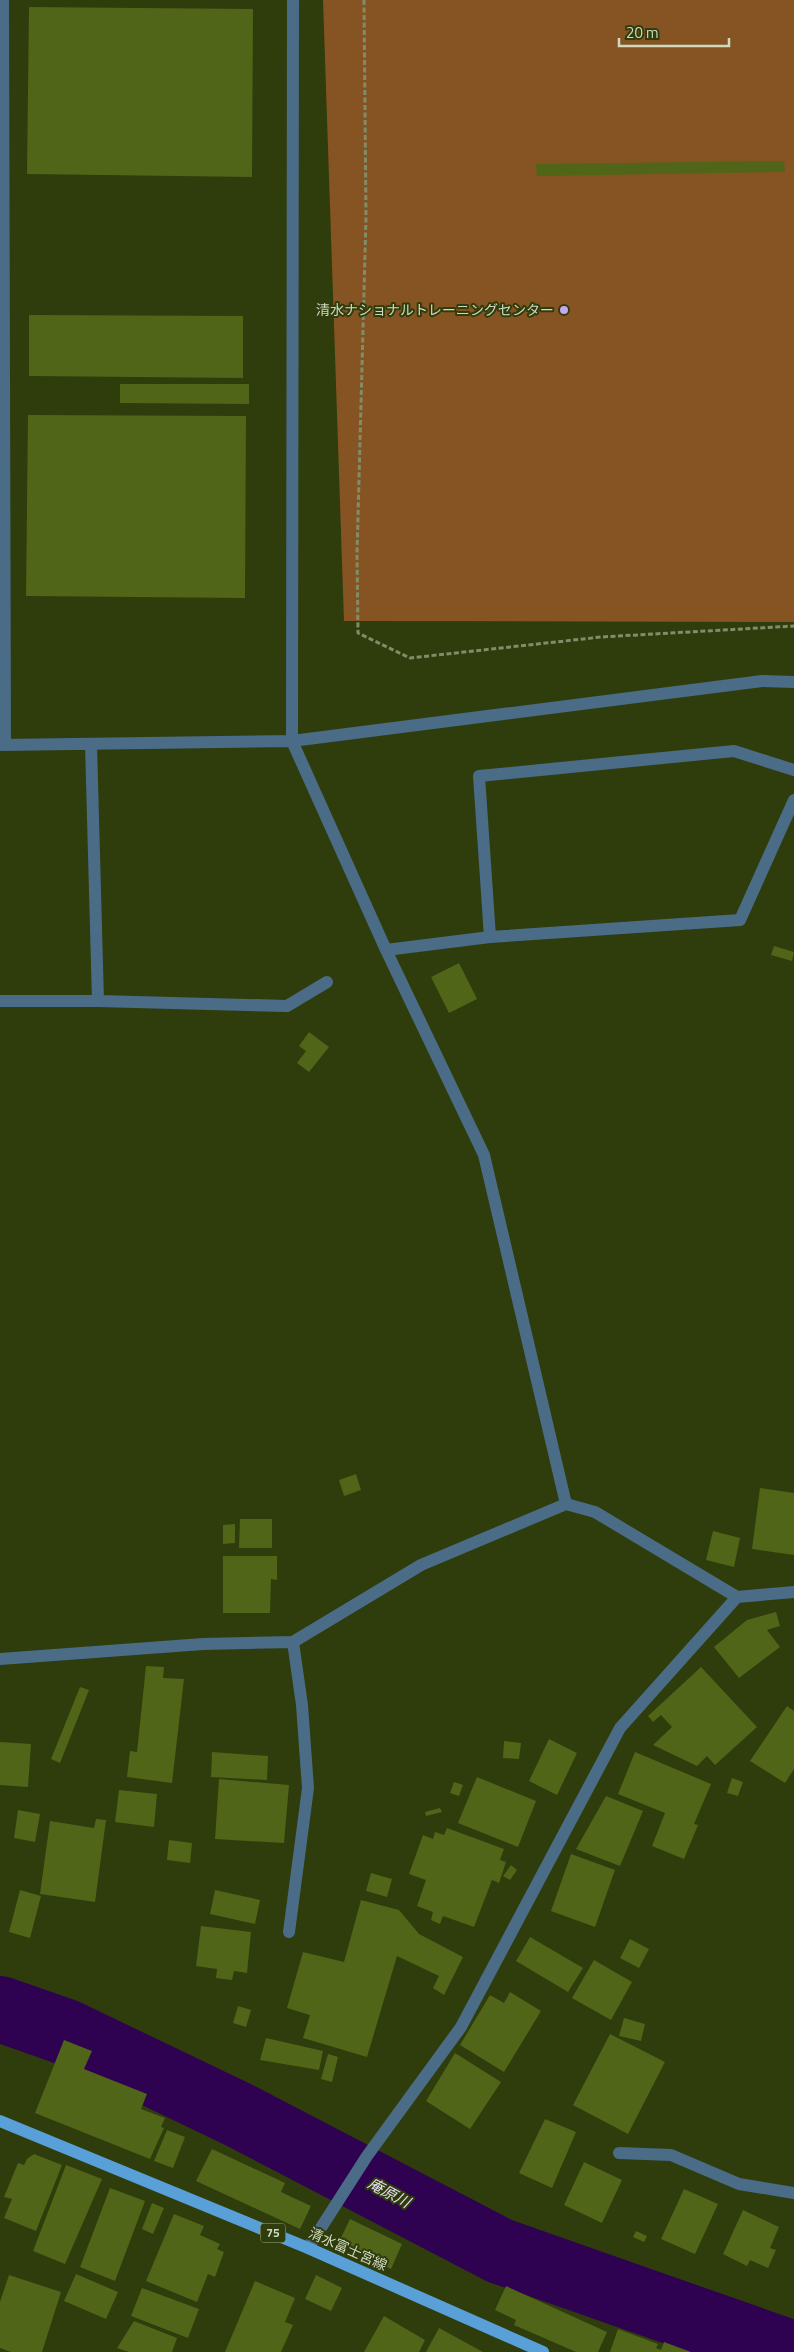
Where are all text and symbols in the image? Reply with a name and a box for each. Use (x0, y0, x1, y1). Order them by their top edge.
scale bar (619, 15, 729, 47)
text: 20 m (626, 21, 659, 44)
place label: 清水ナショナルトレーニングセンター (316, 299, 554, 320)
marker: 清水ナショナルトレーニングセンター (558, 304, 570, 316)
water label: 庵原川 (364, 2172, 416, 2214)
street label: 清水富士宮線 (306, 2222, 391, 2275)
road number: 75 (260, 2224, 286, 2242)

